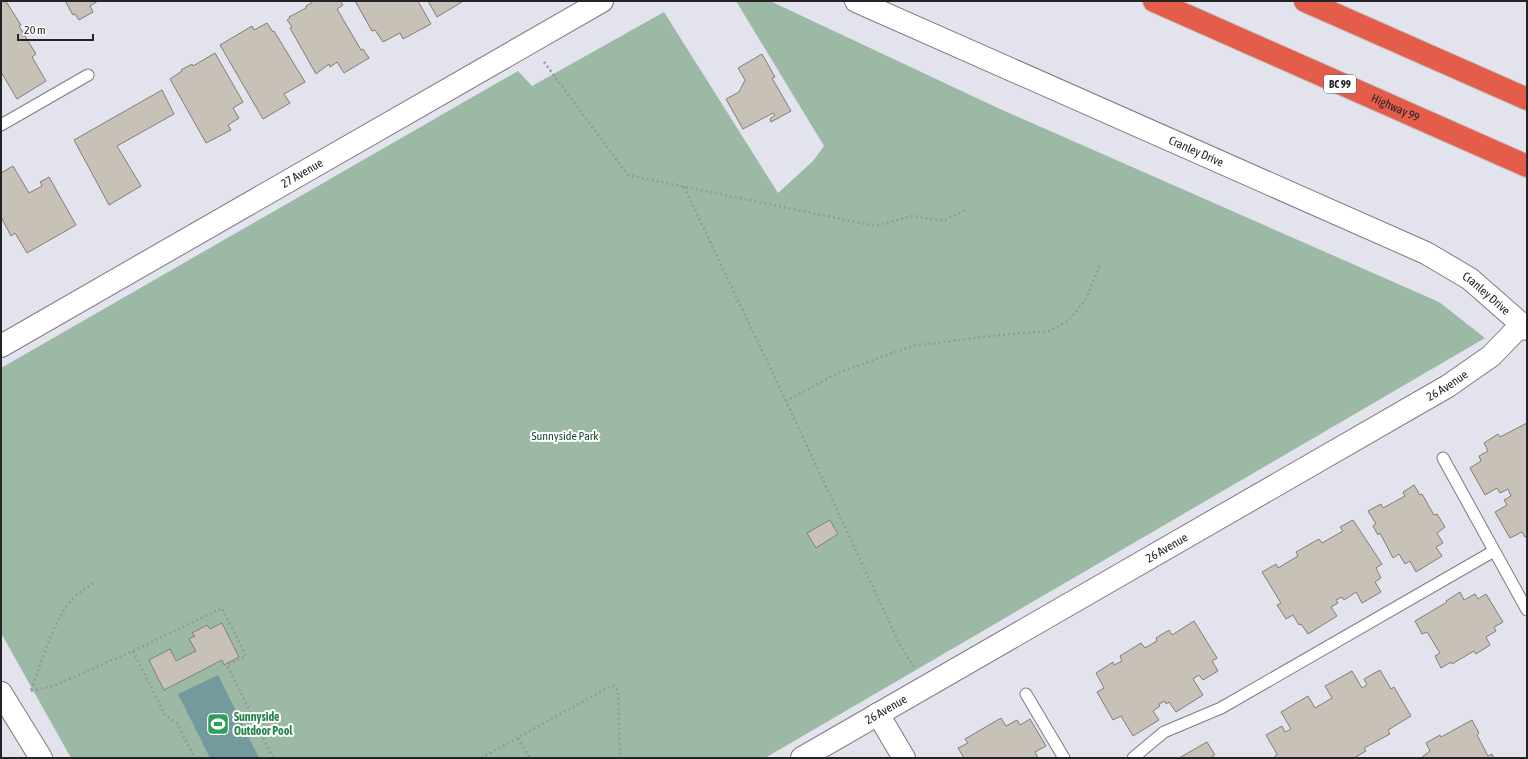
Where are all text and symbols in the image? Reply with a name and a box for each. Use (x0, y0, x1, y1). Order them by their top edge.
scale bar (18, 16, 93, 42)
text: 20 m (24, 23, 46, 37)
road number: BC 99 (1324, 75, 1356, 93)
street label: Highway 99 (1369, 91, 1422, 125)
street label: Cranley Drive (1167, 133, 1226, 170)
street label: 27 Avenue (278, 156, 325, 191)
street label: Cranley Drive (1460, 269, 1513, 318)
street label: 26 Avenue (1424, 367, 1471, 404)
park label: Sunnyside Park (531, 429, 599, 443)
street label: 26 Avenue (1143, 530, 1190, 566)
street label: 26 Avenue (863, 692, 910, 727)
place label: Sunnyside Outdoor Pool (234, 710, 293, 738)
sports icon: Sunnyside Outdoor Pool (205, 711, 231, 737)

